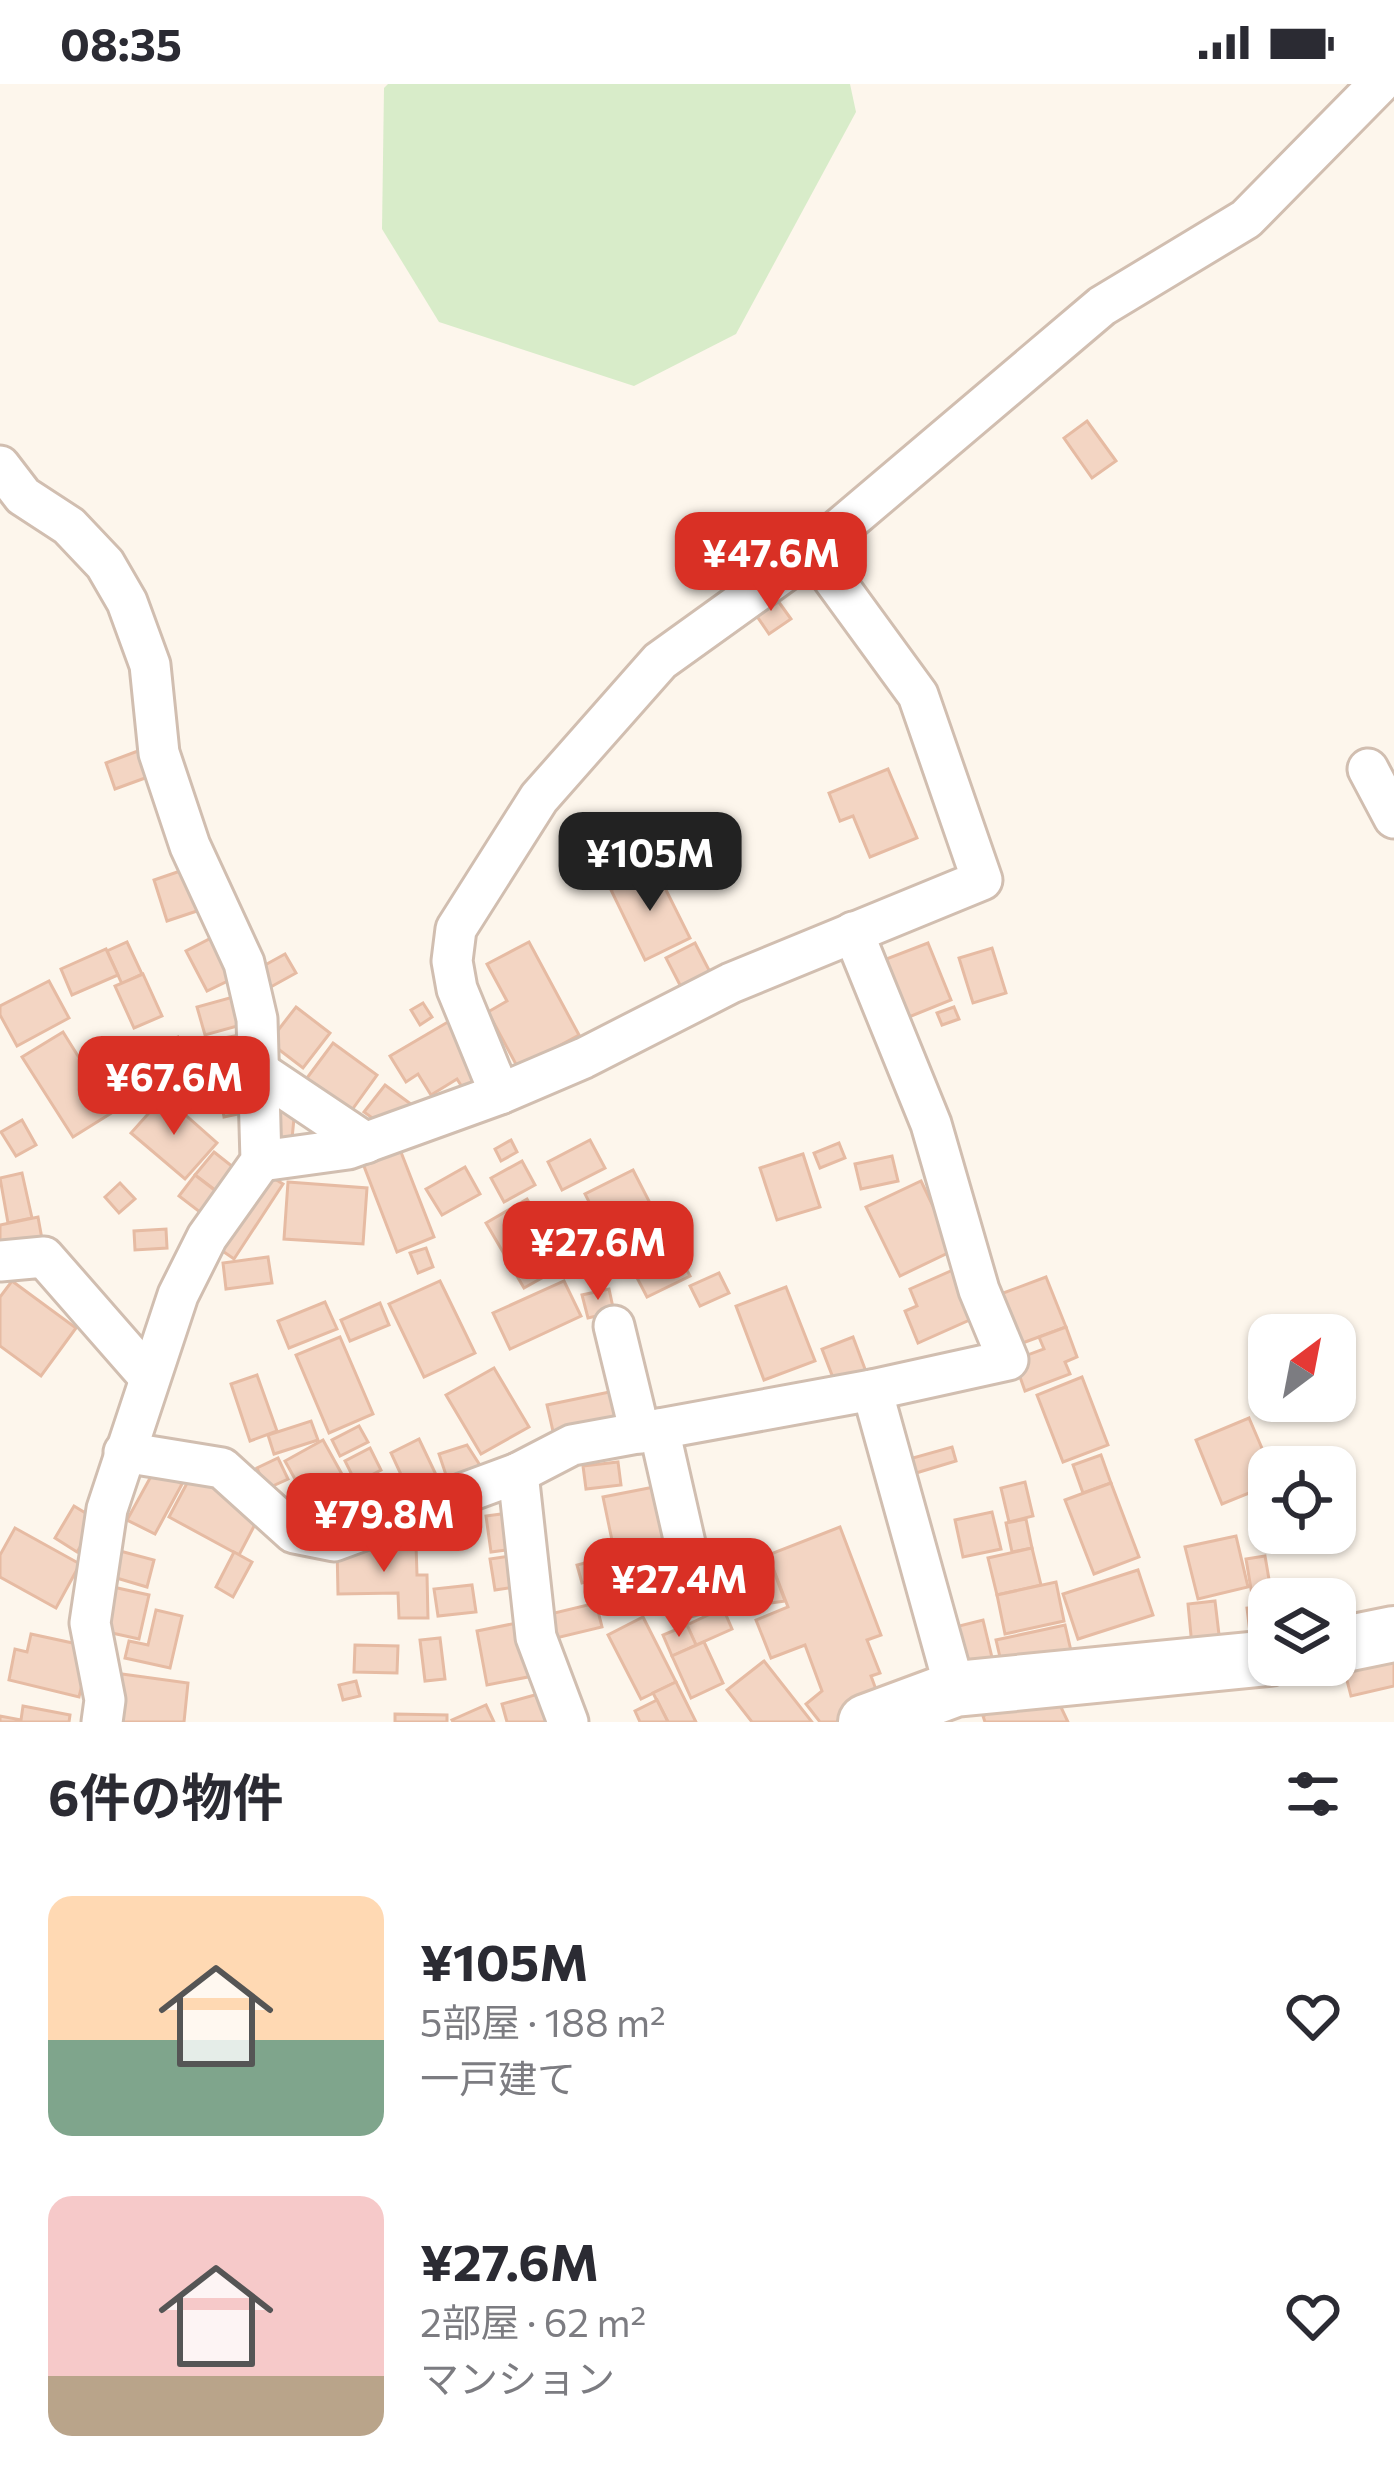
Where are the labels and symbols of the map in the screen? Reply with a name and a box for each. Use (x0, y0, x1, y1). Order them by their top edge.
pin: ¥47.6M (673, 512, 869, 614)
pin: ¥105M (566, 812, 734, 914)
pin: ¥67.6M (76, 1036, 272, 1138)
pin: ¥27.6M (500, 1201, 696, 1303)
north arrow (1248, 1314, 1356, 1422)
pin: ¥79.8M (286, 1473, 482, 1575)
pin: ¥27.4M (581, 1538, 777, 1640)

